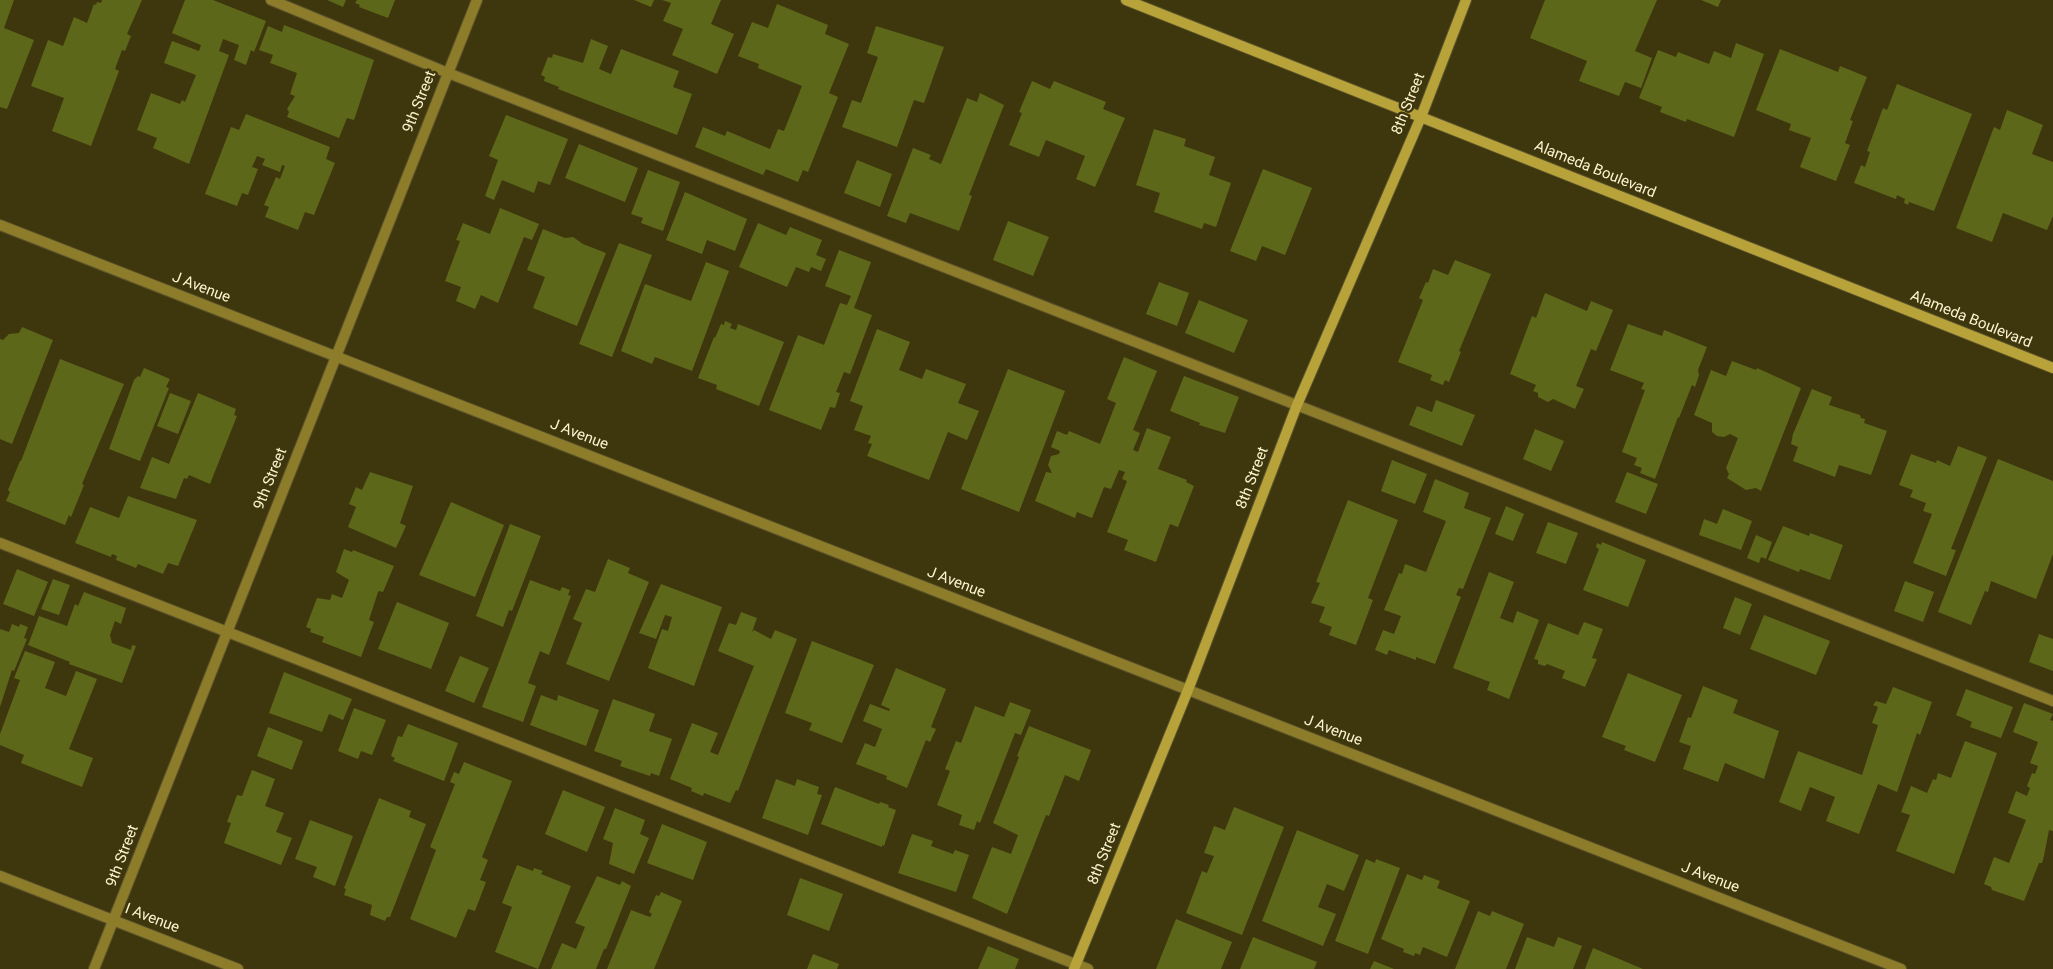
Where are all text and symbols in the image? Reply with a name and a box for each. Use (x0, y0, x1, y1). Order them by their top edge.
street label: 9th Street (400, 69, 440, 135)
street label: 8th Street (1389, 71, 1429, 137)
street label: Alameda Boulevard (1532, 137, 1658, 203)
street label: J Avenue (169, 269, 233, 307)
street label: Alameda Boulevard (1908, 287, 2034, 353)
street label: J Avenue (547, 416, 611, 454)
street label: 8th Street (1233, 444, 1273, 512)
street label: 9th Street (251, 446, 291, 512)
street label: J Avenue (924, 564, 988, 602)
street label: J Avenue (1301, 712, 1365, 750)
street label: 8th Street (1085, 821, 1125, 887)
street label: 9th Street (103, 822, 143, 890)
street label: J Avenue (1678, 859, 1742, 897)
street label: I Avenue (122, 900, 182, 938)

